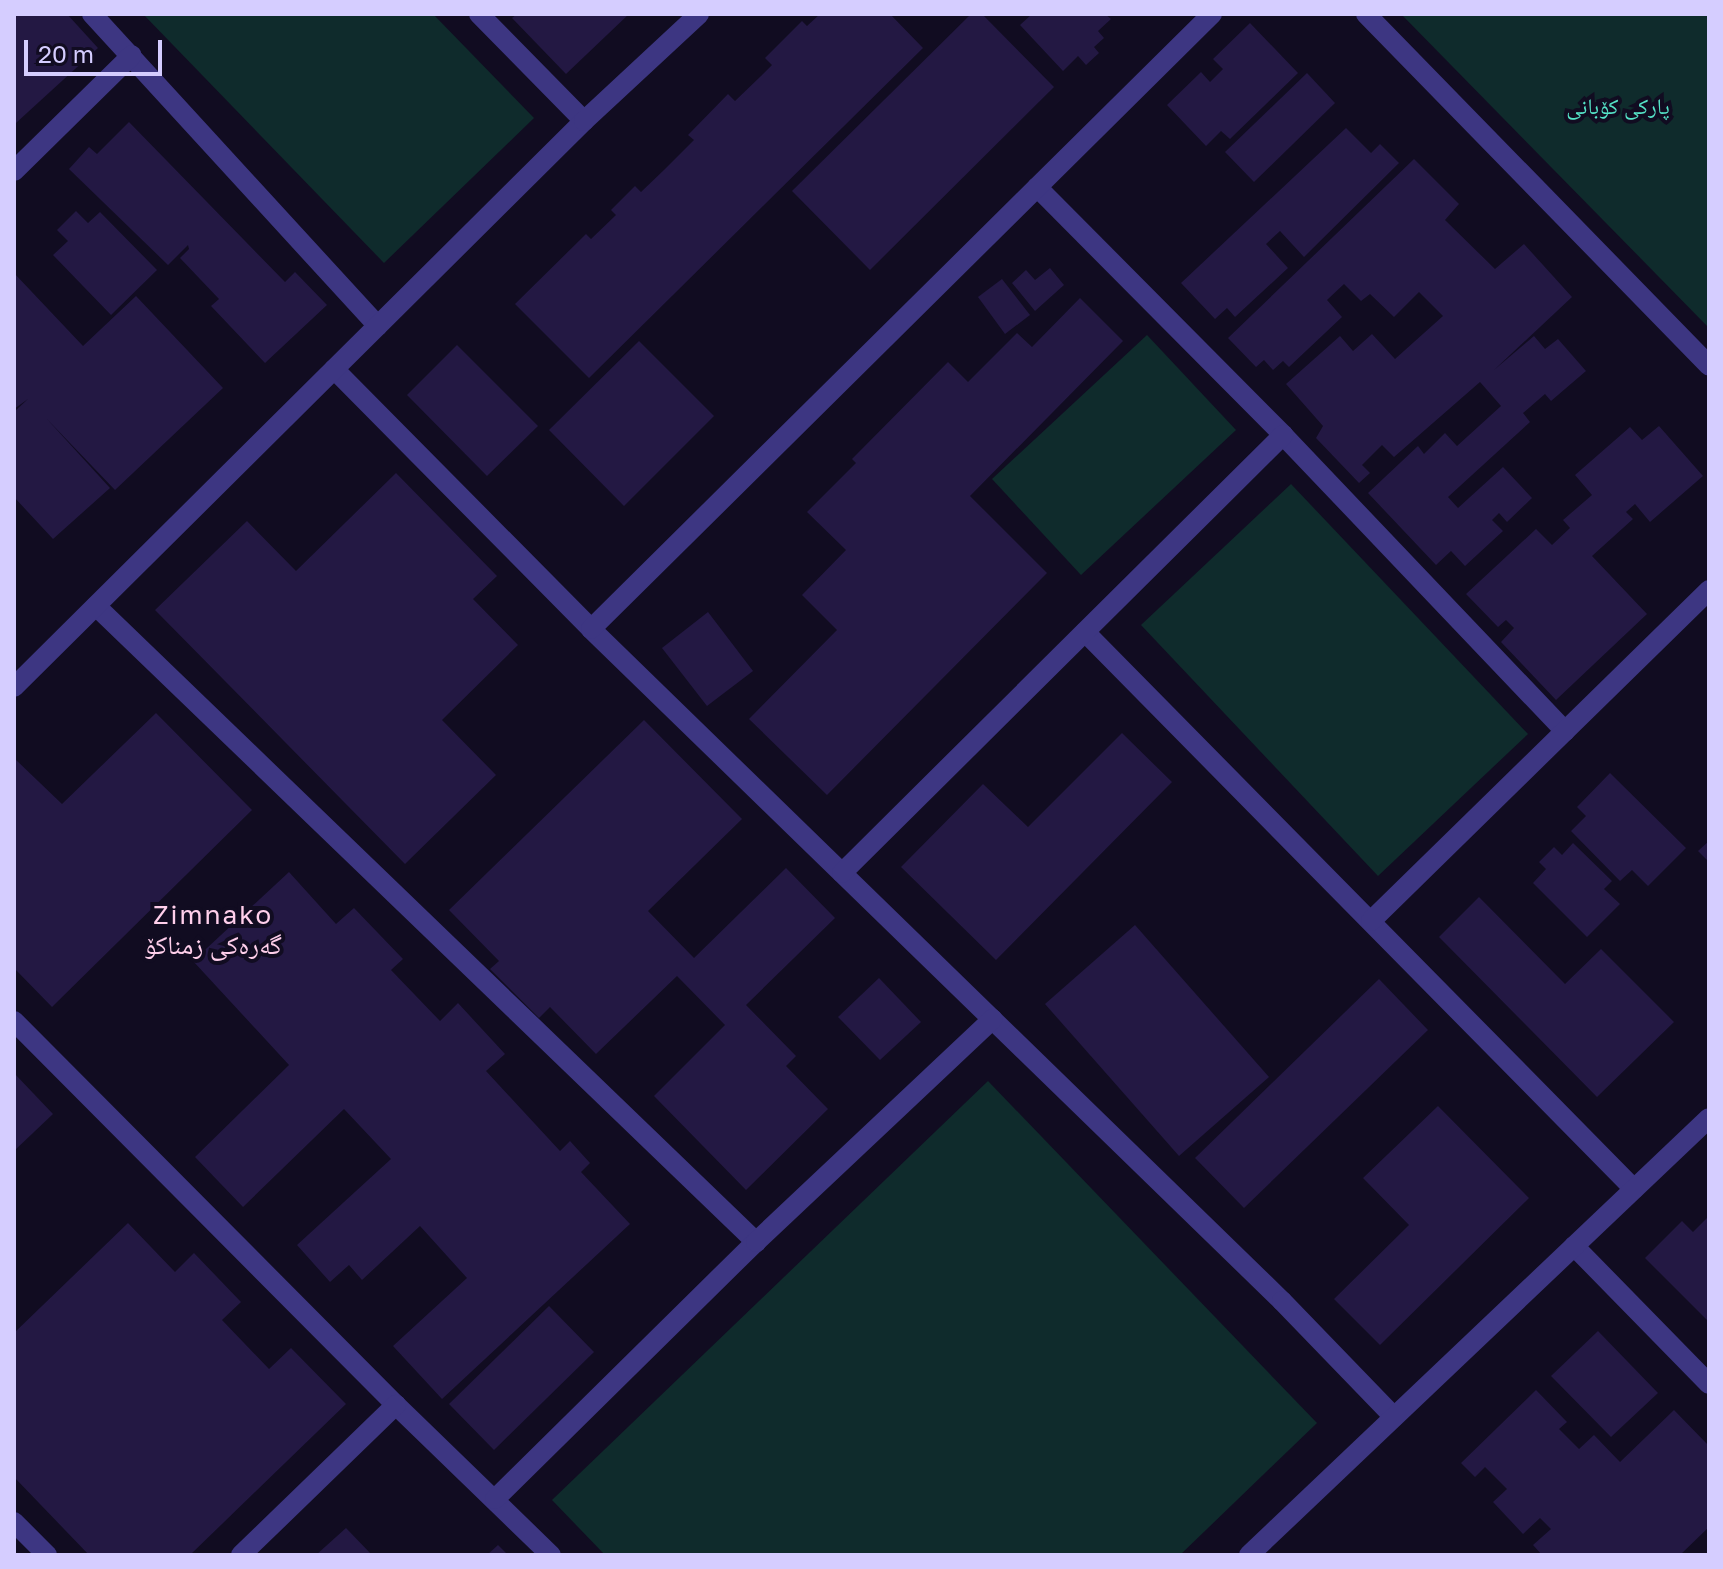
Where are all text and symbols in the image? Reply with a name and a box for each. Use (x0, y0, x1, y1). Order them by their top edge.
scale bar (28, 24, 166, 74)
text: 20 m (38, 39, 94, 68)
park label: پارکی کۆبانی (1566, 93, 1670, 119)
district label: Zimnako گەرەکی زمناکۆ (144, 899, 282, 960)

